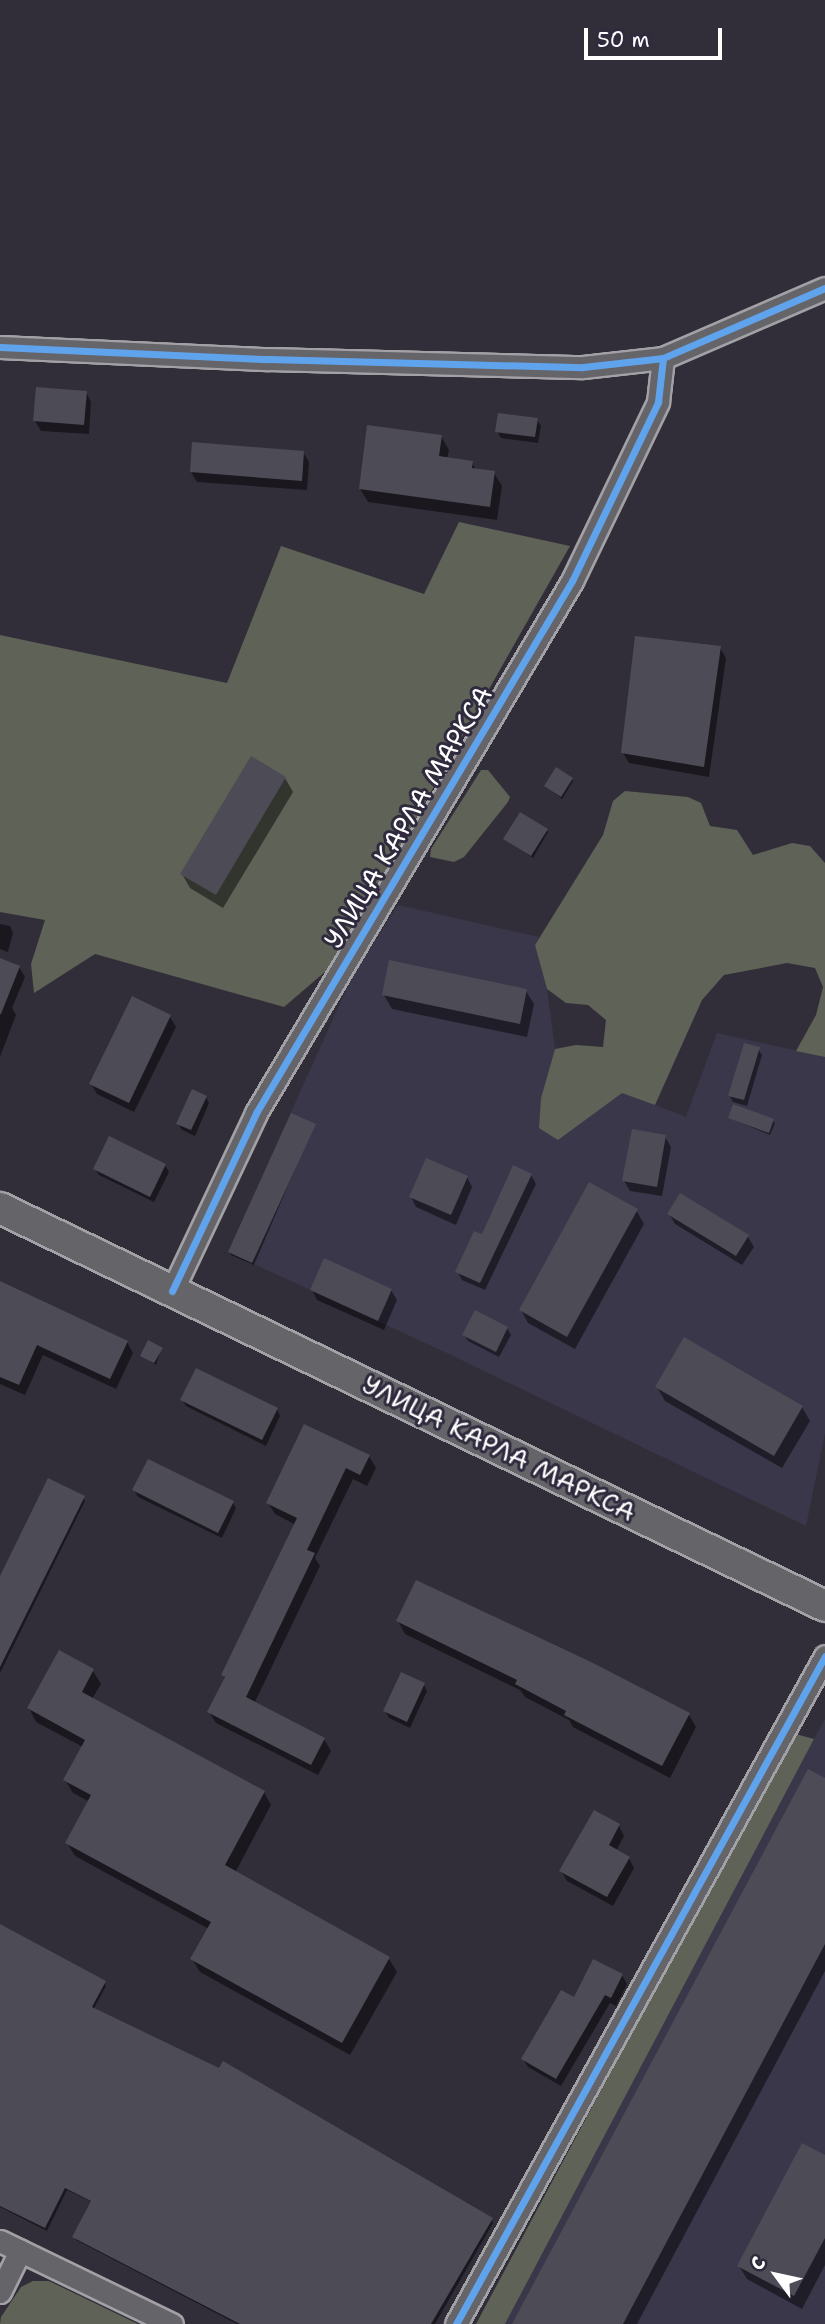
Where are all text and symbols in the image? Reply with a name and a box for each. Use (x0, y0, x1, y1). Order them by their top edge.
scale bar (587, 14, 725, 58)
text: 50 m (597, 26, 650, 54)
street label: УЛИЦА КАРЛА МАРКСА (317, 680, 499, 954)
street label: УЛИЦА КАРЛА МАРКСА (357, 1368, 641, 1528)
north arrow (741, 2240, 811, 2310)
text: С (744, 2252, 772, 2275)

